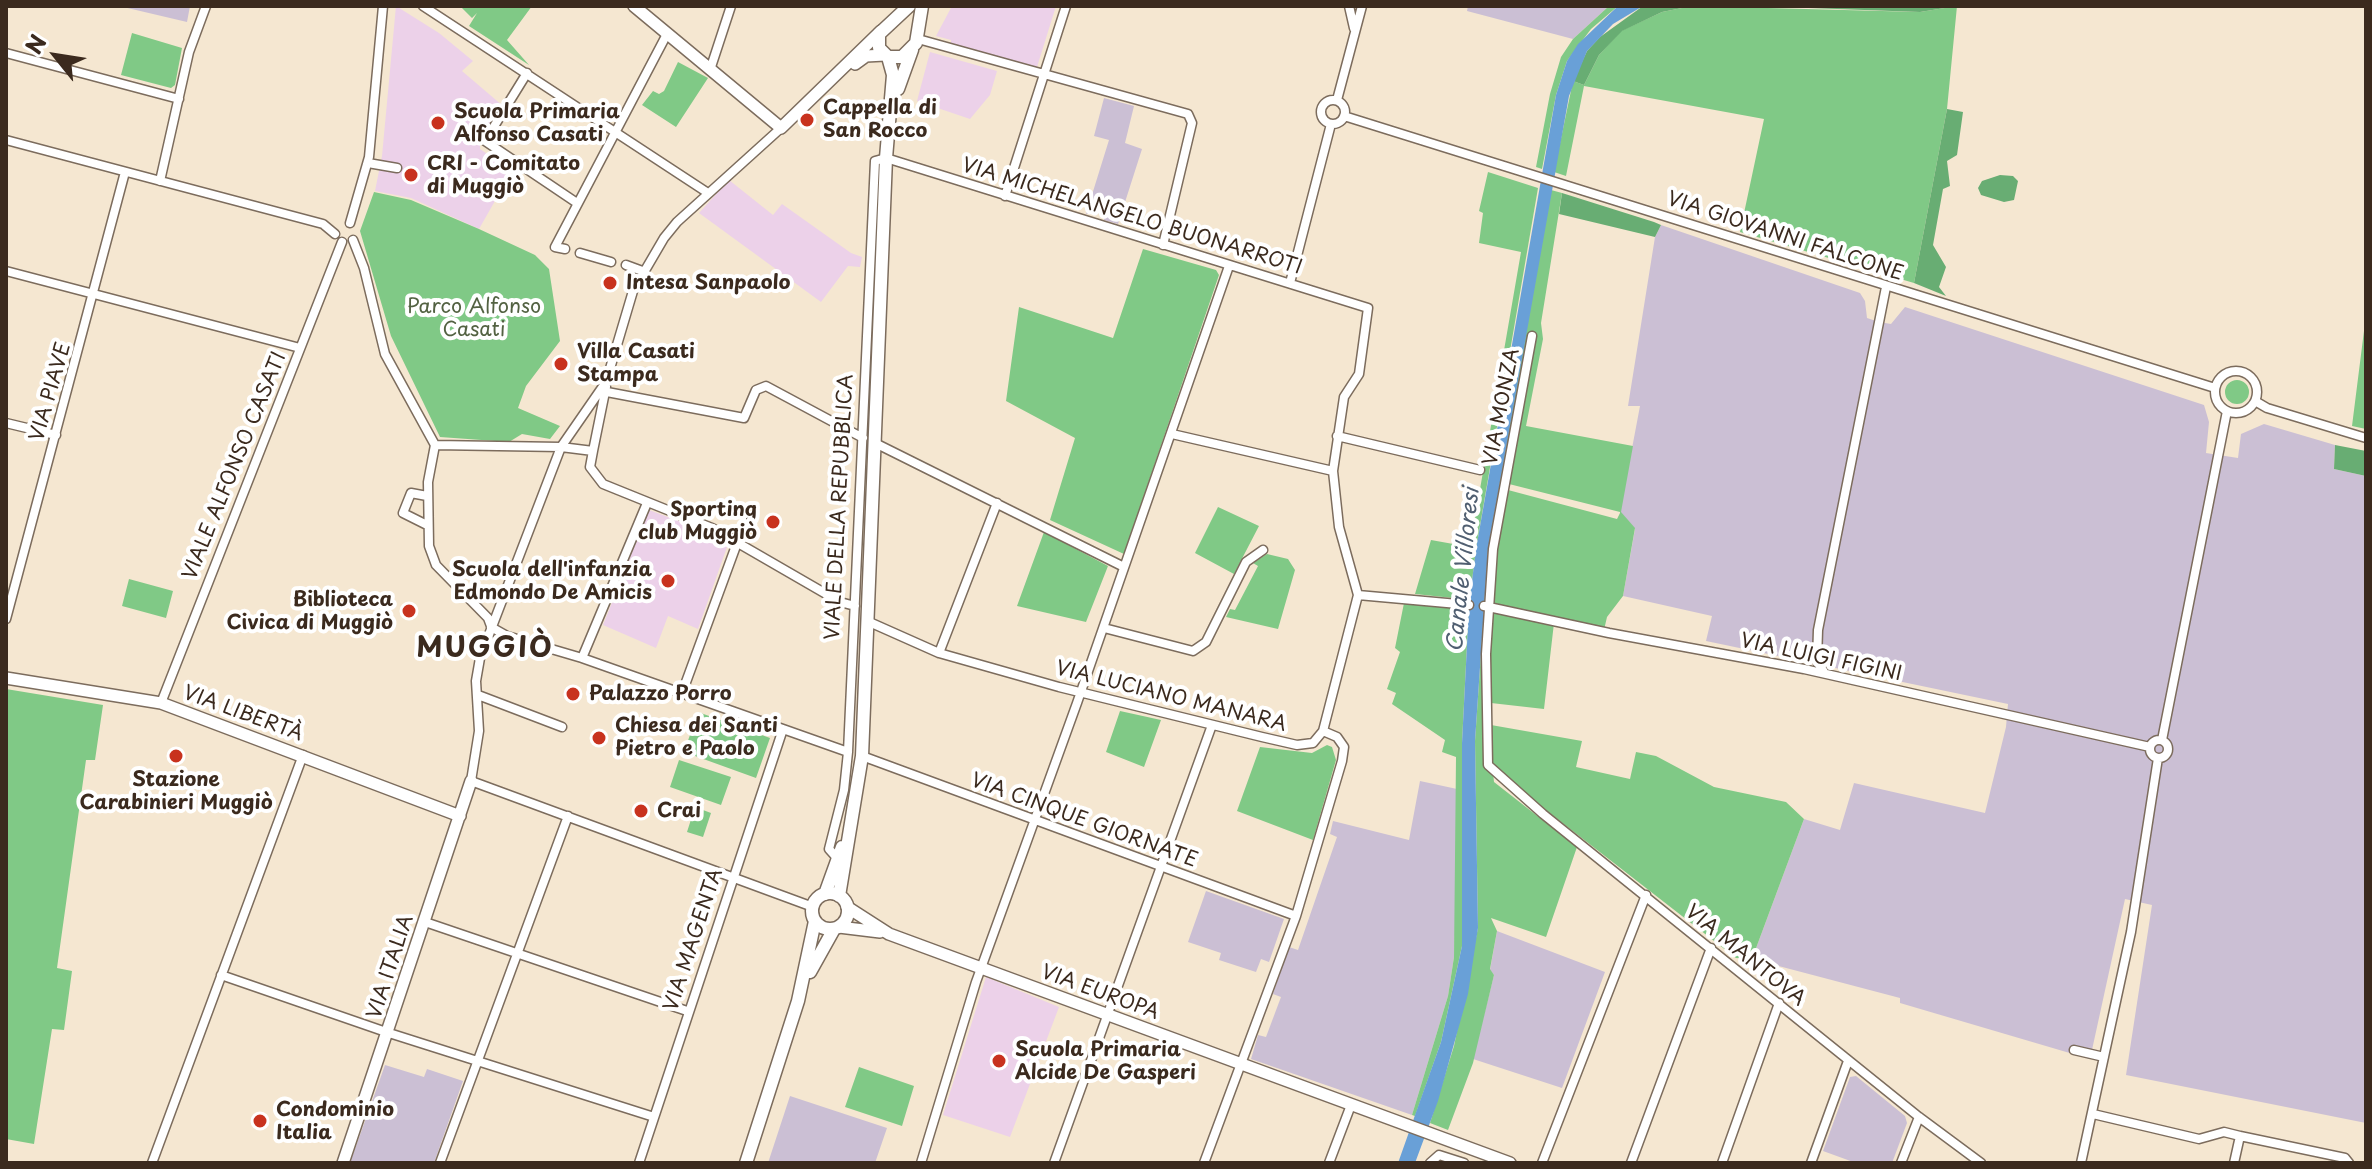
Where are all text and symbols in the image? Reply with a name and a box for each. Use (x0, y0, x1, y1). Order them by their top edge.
north arrow (16, 16, 96, 96)
text: N (16, 28, 53, 60)
place label: Cappella di San Rocco (823, 96, 937, 143)
place label: Scuola Primaria Alfonso Casati (454, 100, 620, 147)
marker: Cappella di San Rocco (798, 111, 816, 129)
marker: Scuola Primaria Alfonso Casati (429, 114, 447, 132)
place label: CRI - Comitato di Muggiò (427, 152, 580, 199)
street label: VIA MICHELANGELO BUONARROTI (959, 154, 1305, 280)
marker: CRI - Comitato di Muggiò (402, 166, 420, 184)
street label: VIA GIOVANNI FALCONE (1664, 187, 1906, 287)
place label: Intesa Sanpaolo (626, 271, 790, 295)
marker: Intesa Sanpaolo (601, 274, 619, 292)
park label: Parco Alfonso Casati (407, 295, 541, 342)
street label: VIA PIAVE (25, 340, 77, 444)
place label: Villa Casati Stampa (577, 340, 695, 387)
street label: VIA MONZA (1479, 346, 1525, 468)
street label: VIALE ALFONSO CASATI (178, 349, 292, 583)
marker: Villa Casati Stampa (552, 355, 570, 373)
street label: VIALE DELLA REPUBBLICA (821, 373, 859, 641)
water label: Canale Villoresi (1442, 486, 1486, 654)
place label: Sporting club Muggiò (638, 498, 757, 545)
marker: Sporting club Muggiò (764, 513, 782, 531)
place label: Scuola dell'infanzia Edmondo De Amicis (452, 558, 652, 605)
marker: Scuola dell'infanzia Edmondo De Amicis (659, 572, 677, 590)
place label: Biblioteca Civica di Muggiò (226, 588, 393, 635)
marker: Biblioteca Civica di Muggiò (400, 602, 418, 620)
street label: VIA LUIGI FIGINI (1738, 629, 1904, 687)
district label: MUGGIÒ (416, 632, 554, 666)
street label: VIA LUCIANO MANARA (1053, 657, 1289, 737)
street label: VIA LIBERTÀ (180, 681, 306, 747)
place label: Palazzo Porro (589, 682, 732, 706)
marker: Palazzo Porro (564, 685, 582, 703)
place label: Chiesa dei Santi Pietro e Paolo (615, 714, 778, 761)
marker: Chiesa dei Santi Pietro e Paolo (590, 729, 608, 747)
marker: Stazione Carabinieri Muggiò (167, 747, 185, 765)
place label: Stazione Carabinieri Muggiò (79, 768, 273, 815)
street label: VIA CINQUE GIORNATE (967, 769, 1201, 873)
place label: Crai (657, 799, 701, 823)
marker: Crai (632, 802, 650, 820)
street label: VIA MAGENTA (660, 866, 728, 1014)
street label: VIA MANTOVA (1680, 900, 1810, 1012)
street label: VIA ITALIA (363, 912, 419, 1022)
street label: VIA EUROPA (1038, 961, 1162, 1025)
place label: Scuola Primaria Alcide De Gasperi (1015, 1038, 1196, 1085)
marker: Scuola Primaria Alcide De Gasperi (990, 1052, 1008, 1070)
place label: Condominio Italia (276, 1098, 394, 1145)
marker: Condominio Italia (251, 1112, 269, 1130)

